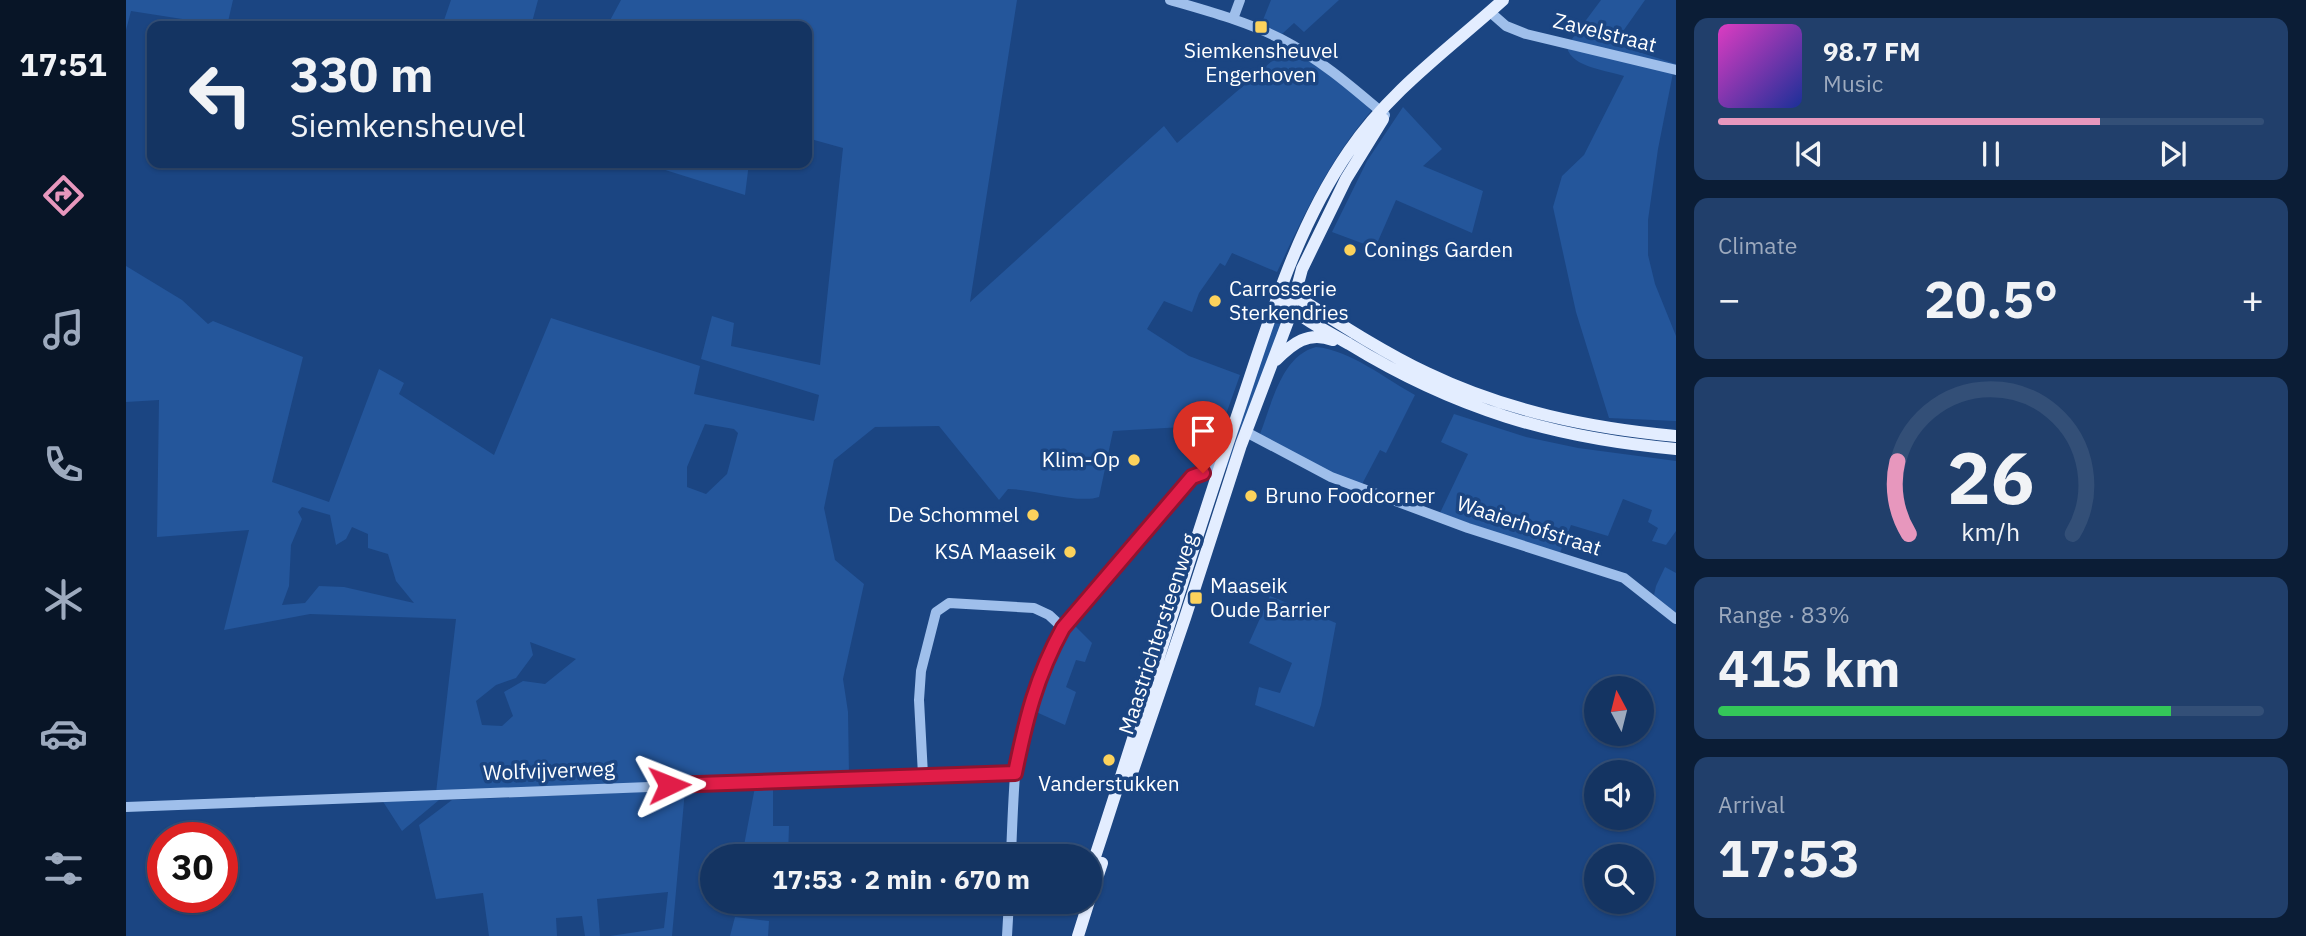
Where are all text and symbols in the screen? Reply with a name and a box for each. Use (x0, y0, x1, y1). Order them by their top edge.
street label: Zavelstraat (1551, 6, 1660, 58)
marker: Siemkensheuvel Engerhoven (1253, 19, 1269, 35)
text: 98.7 FM (1823, 34, 1921, 68)
place label: Siemkensheuvel Engerhoven (1184, 36, 1339, 88)
text: 330 m (290, 42, 434, 105)
text: 17:51 (19, 43, 107, 85)
icon: left (175, 49, 266, 140)
text: Music (1823, 68, 1883, 98)
text: Siemkensheuvel (290, 104, 525, 146)
icon: previous (1790, 135, 1828, 173)
icon: pause (1972, 135, 2010, 173)
icon: next (2154, 135, 2192, 173)
icon: directions (39, 171, 88, 220)
text: Climate (1718, 230, 1797, 260)
place label: Conings Garden (1364, 235, 1513, 263)
marker: Conings Garden (1342, 242, 1358, 258)
text: 20.5° (1924, 265, 2058, 332)
place label: Carrosserie Sterkendries (1229, 274, 1349, 326)
text: − (1718, 274, 1741, 323)
text: + (2241, 274, 2264, 323)
marker: Carrosserie Sterkendries (1207, 293, 1223, 309)
icon: music (39, 305, 88, 354)
pin (1173, 401, 1233, 473)
icon: arrive (1184, 412, 1222, 450)
text: 26 (1947, 429, 2035, 524)
icon: phone (39, 440, 88, 489)
place label: Klim-Op (1042, 445, 1120, 473)
marker: Klim-Op (1126, 452, 1142, 468)
place label: Bruno Foodcorner (1265, 481, 1435, 509)
marker: Bruno Foodcorner (1243, 488, 1259, 504)
street label: Waaierhofstraat (1453, 488, 1605, 562)
place label: De Schommel (888, 500, 1019, 528)
marker: De Schommel (1025, 507, 1041, 523)
text: km/h (1962, 515, 2020, 548)
street label: Maastrichtersteenweg (1111, 530, 1203, 738)
place label: KSA Maaseik (935, 537, 1056, 565)
marker: KSA Maaseik (1062, 544, 1078, 560)
place label: Maaseik Oude Barrier (1210, 571, 1331, 623)
icon: climate (39, 575, 88, 624)
marker: Maaseik Oude Barrier (1188, 590, 1204, 606)
text: Range · 83% (1718, 599, 1850, 629)
text: 415 km (1718, 634, 1900, 701)
north arrow (1584, 676, 1654, 746)
map controls (1584, 676, 1654, 914)
icon: car (39, 709, 88, 758)
position arrow (632, 748, 706, 822)
marker: Vanderstukken (1101, 752, 1117, 768)
street label: Wolfvijverweg (483, 754, 615, 786)
button: sound (1584, 760, 1654, 830)
place label: Vanderstukken (1038, 769, 1180, 797)
text: Arrival (1718, 789, 1785, 819)
speed limit sign: 30 (147, 822, 238, 913)
text: 17:53 (1718, 824, 1860, 891)
icon: filters (39, 844, 88, 893)
button: search (1584, 844, 1654, 914)
text: 17:53 · 2 min · 670 m (772, 862, 1030, 896)

